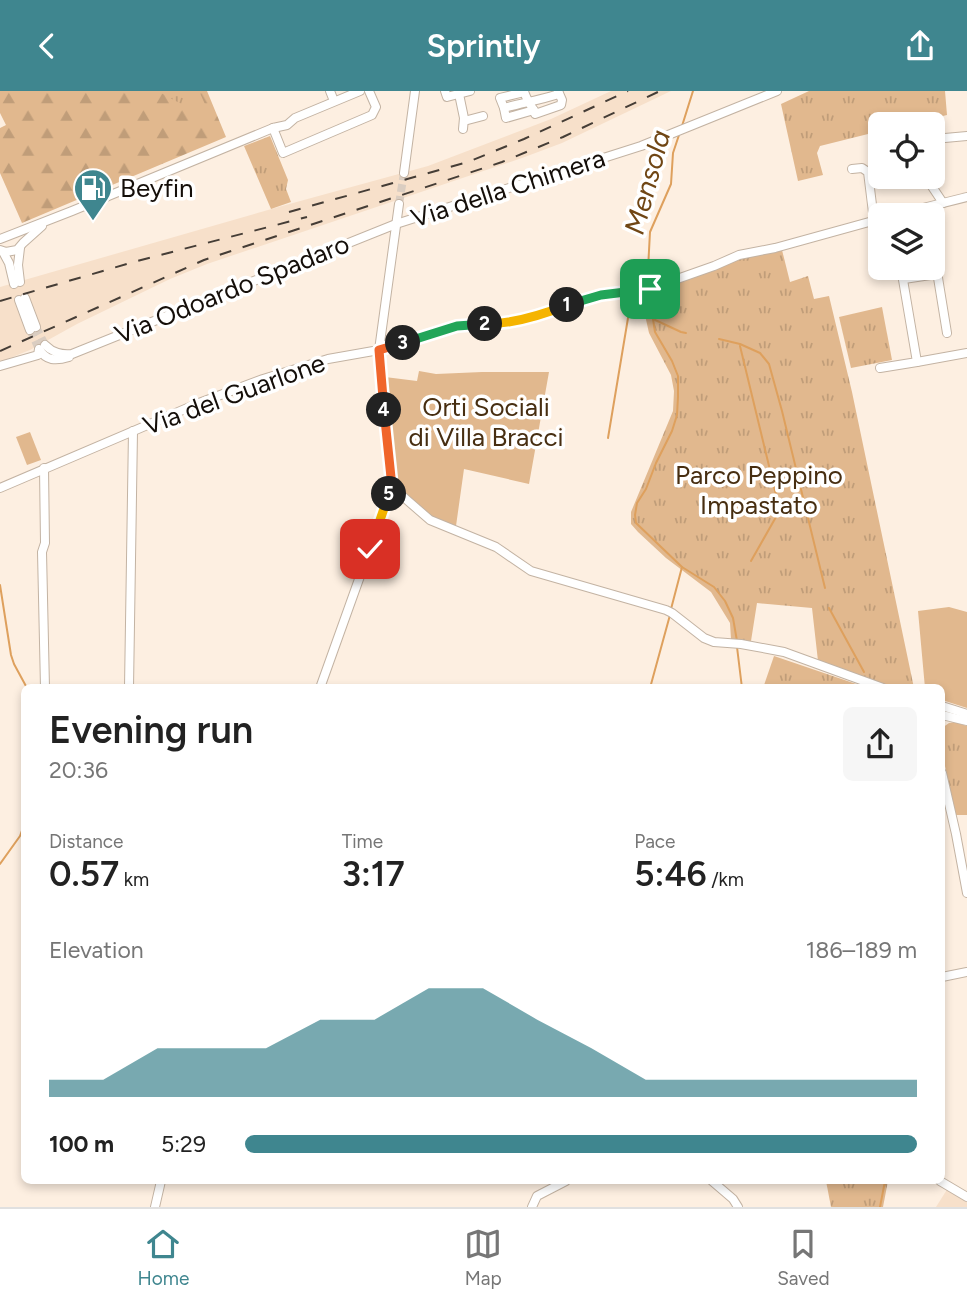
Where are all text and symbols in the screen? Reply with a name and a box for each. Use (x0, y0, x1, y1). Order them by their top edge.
icon: back (28, 27, 66, 65)
text: Sprintly (426, 27, 541, 65)
icon: share (901, 27, 939, 65)
map controls (868, 112, 945, 280)
button: locate (868, 112, 945, 189)
water label: Mensola (617, 126, 677, 238)
street label: Via della Chimera (407, 142, 609, 234)
fuel station icon: Beyfin (72, 167, 114, 222)
place label: Beyfin (120, 172, 194, 204)
button: layers (868, 203, 945, 280)
street label: Via Odoardo Spadaro (110, 227, 354, 351)
pin (620, 259, 680, 319)
icon: arrive (631, 270, 669, 308)
pin: 1 (550, 287, 584, 323)
text: 1 (562, 293, 571, 316)
pin: 2 (468, 307, 503, 341)
text: 2 (479, 312, 490, 335)
pin: 3 (386, 325, 420, 361)
text: 3 (397, 331, 408, 354)
street label: Via del Guarlone (139, 346, 329, 442)
park label: Orti Sociali di Villa Bracci (409, 391, 563, 453)
pin: 4 (366, 393, 402, 427)
text: 4 (377, 398, 390, 421)
park label: Parco Peppino Impastato (675, 459, 843, 521)
pin: 5 (372, 477, 406, 511)
text: 5 (383, 482, 394, 505)
pin (340, 519, 400, 579)
icon: check (351, 530, 389, 568)
text: Evening run (49, 707, 253, 753)
button: share (843, 707, 917, 781)
text: 20:36 (49, 756, 108, 784)
text: Distance (49, 830, 123, 853)
text: Time (342, 830, 383, 853)
text: Pace (634, 830, 675, 853)
text: 0.57 (49, 853, 119, 895)
text: 3:17 (342, 853, 405, 895)
text: 5:46 (634, 853, 707, 895)
text: km (119, 868, 149, 891)
text: /km (707, 868, 744, 891)
text: Elevation (49, 936, 144, 964)
text: 186–189 m (806, 936, 917, 964)
text: 100 m (49, 1130, 114, 1158)
text: 5:29 (161, 1130, 206, 1158)
tab: Home (137, 1225, 189, 1290)
tab: Map (464, 1225, 502, 1290)
tab: Saved (777, 1225, 830, 1290)

